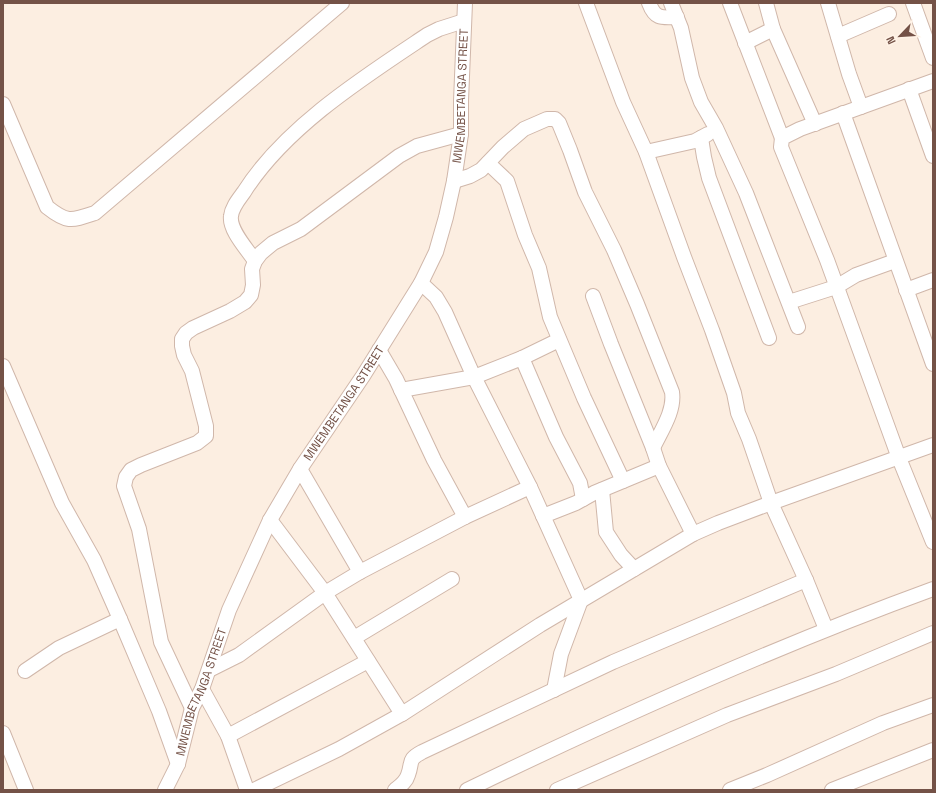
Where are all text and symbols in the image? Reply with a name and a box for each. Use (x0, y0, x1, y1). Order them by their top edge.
north arrow (880, 16, 920, 56)
street label: MWEMBETANGA STREET (449, 28, 472, 164)
text: N (883, 34, 899, 47)
street label: MWEMBETANGA STREET (300, 343, 388, 464)
street label: MWEMBETANGA STREET (172, 626, 230, 758)

